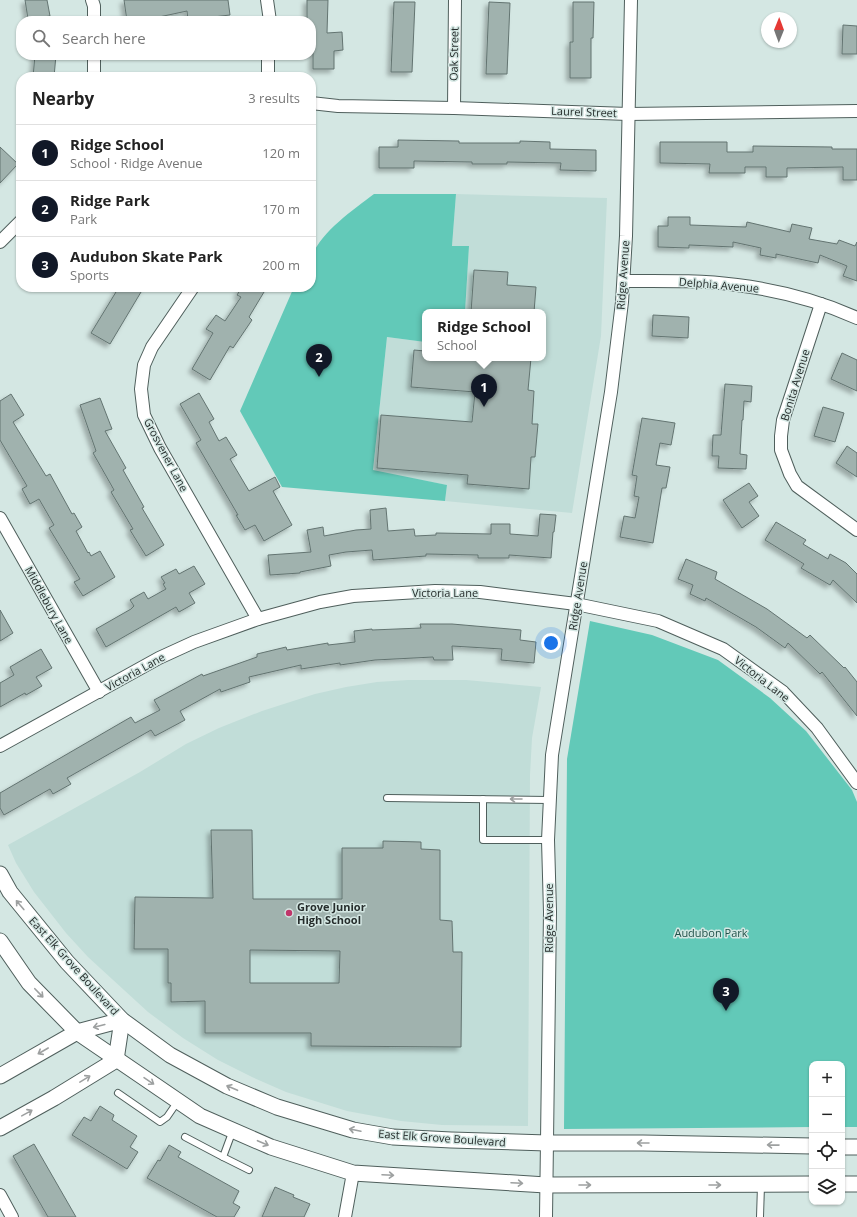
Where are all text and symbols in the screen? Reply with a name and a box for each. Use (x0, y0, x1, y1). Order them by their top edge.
north arrow (761, 12, 797, 48)
search box (16, 16, 316, 60)
icon: search (30, 27, 52, 49)
street label: Oak Street (446, 27, 461, 81)
text: Search here (62, 28, 146, 48)
text: Nearby (32, 87, 94, 110)
text: 3 results (248, 89, 300, 107)
street label: Laurel Street (551, 103, 617, 120)
text: Ridge School (70, 134, 164, 154)
text: 1 (41, 144, 49, 162)
text: 120 m (262, 144, 300, 162)
text: School · Ridge Avenue (70, 154, 203, 172)
text: Ridge Park (70, 190, 150, 210)
text: 2 (41, 200, 49, 218)
text: 170 m (262, 200, 300, 218)
text: Park (70, 210, 97, 228)
street label: Ridge Avenue (613, 240, 632, 310)
text: Audubon Skate Park (70, 246, 223, 266)
text: 3 (41, 256, 49, 274)
text: 200 m (262, 256, 300, 274)
text: Sports (70, 266, 109, 284)
street label: Delphia Avenue (678, 274, 760, 295)
popup (422, 309, 546, 361)
text: Ridge School (437, 316, 531, 336)
text: School (437, 336, 477, 354)
pin: 2 (306, 344, 332, 377)
street label: Bonita Avenue (776, 347, 813, 423)
pin: 1 (471, 374, 497, 407)
street label: Grosvener Lane (141, 415, 192, 494)
street label: Ridge Avenue (565, 560, 590, 631)
street label: Middlebury Lane (22, 563, 77, 646)
street label: Victoria Lane (412, 585, 478, 600)
your location (541, 633, 561, 653)
street label: Victoria Lane (102, 649, 167, 694)
street label: Victoria Lane (732, 652, 793, 705)
one-way arrow (510, 795, 523, 803)
street label: Ridge Avenue (541, 883, 556, 953)
one-way arrow (16, 899, 25, 910)
place label: Grove Junior High School (297, 899, 366, 927)
marker: Grove Junior High School (284, 908, 294, 918)
street label: East Elk Grove Boulevard (26, 913, 123, 1018)
park label: Audubon Park (674, 925, 748, 940)
pin: 3 (713, 978, 739, 1011)
one-way arrow (34, 988, 44, 998)
one-way arrow (93, 1023, 106, 1030)
one-way arrow (37, 1048, 49, 1056)
map controls (809, 1061, 845, 1205)
button: + (809, 1061, 845, 1097)
one-way arrow (79, 1075, 90, 1083)
one-way arrow (143, 1078, 155, 1086)
one-way arrow (227, 1084, 239, 1091)
button: − (809, 1097, 845, 1133)
one-way arrow (21, 1109, 33, 1117)
one-way arrow (349, 1126, 362, 1134)
street label: East Elk Grove Boulevard (378, 1126, 506, 1149)
button: locate (809, 1133, 845, 1169)
one-way arrow (637, 1139, 650, 1147)
one-way arrow (256, 1140, 268, 1147)
one-way arrow (767, 1141, 780, 1149)
button: layers (809, 1169, 845, 1205)
one-way arrow (381, 1172, 394, 1179)
one-way arrow (510, 1180, 523, 1187)
one-way arrow (578, 1181, 591, 1189)
one-way arrow (708, 1181, 721, 1189)

